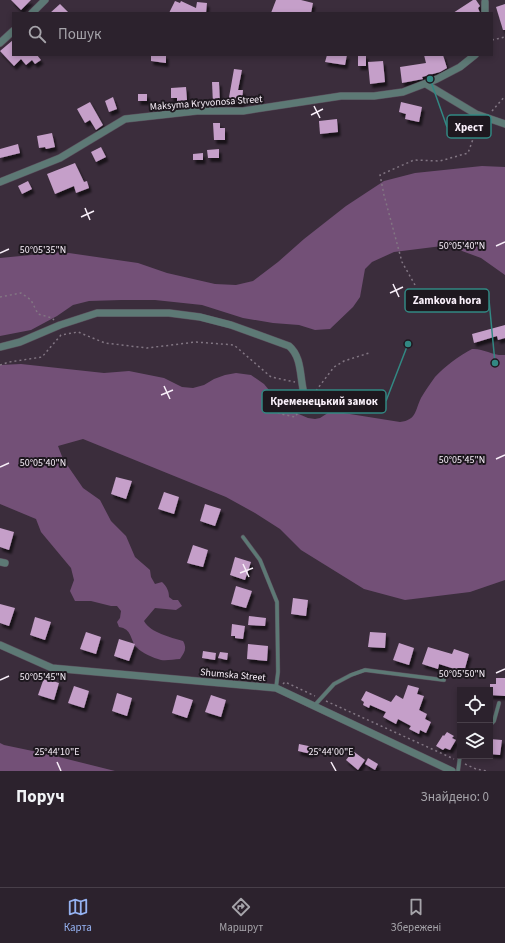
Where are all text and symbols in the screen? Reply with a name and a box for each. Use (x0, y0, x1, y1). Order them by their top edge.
search box (12, 12, 493, 56)
icon: search (26, 23, 48, 45)
text: Пошук (58, 24, 101, 45)
street label: Maksyma Kryvonosa Street (149, 92, 263, 114)
callout: Хрест (447, 115, 491, 138)
text: Хрест (455, 120, 484, 135)
text: 50°05'40"N (439, 239, 485, 253)
text: 50°05'35"N (20, 243, 66, 257)
callout: Zamkova hora (405, 289, 489, 312)
text: Zamkova hora (413, 293, 481, 308)
callout: Кременецький замок (262, 390, 386, 413)
text: Кременецький замок (270, 394, 378, 409)
text: 50°05'45"N (439, 453, 485, 467)
text: 50°05'40"N (20, 456, 66, 470)
street label: Shumska Street (200, 665, 267, 685)
text: 50°05'50"N (439, 667, 485, 681)
text: 50°05'45"N (20, 670, 66, 684)
map controls (457, 687, 493, 759)
button: locate (457, 687, 493, 723)
button: layers (457, 723, 493, 759)
text: 25°44'10"E (34, 745, 80, 759)
text: 25°44'00"E (308, 745, 354, 759)
text: Поруч (16, 785, 65, 809)
text: Знайдено: 0 (421, 788, 489, 806)
tab: Карта (64, 896, 92, 935)
tab: Маршрут (219, 896, 263, 935)
tab: Збережені (391, 896, 441, 935)

